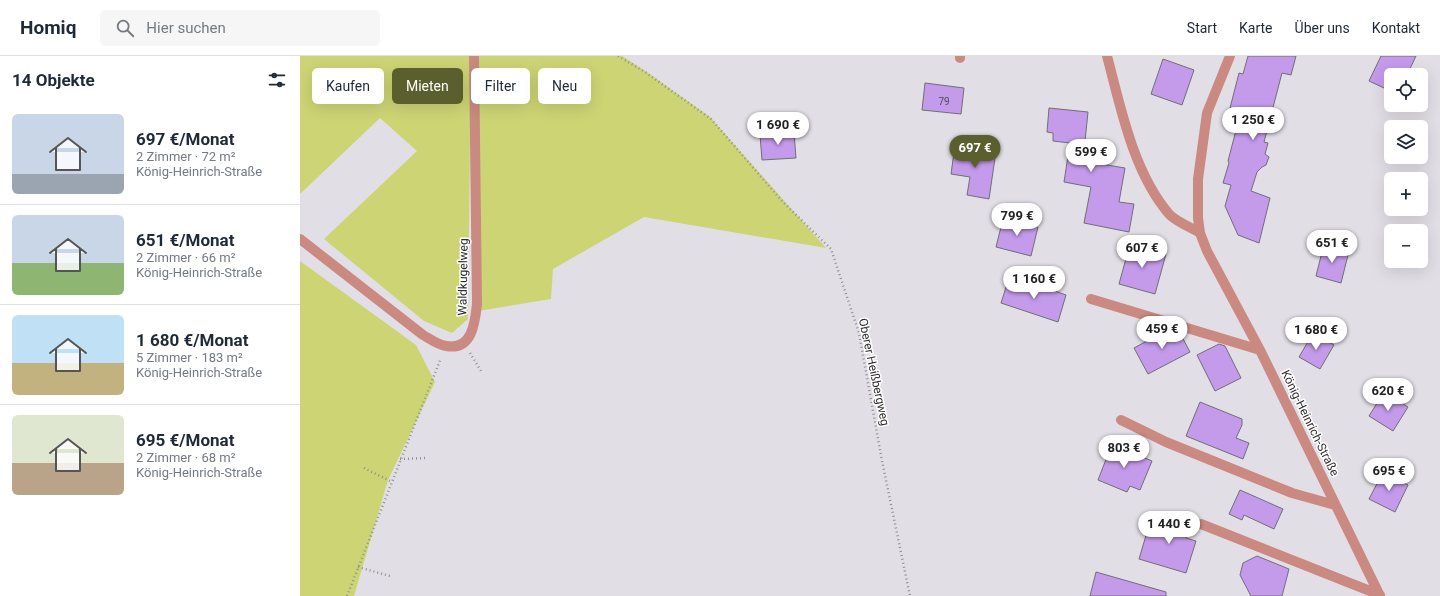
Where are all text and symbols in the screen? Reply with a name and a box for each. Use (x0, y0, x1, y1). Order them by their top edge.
search box (100, 10, 380, 46)
text: Homiq (20, 16, 76, 39)
icon: search (114, 17, 136, 39)
text: Hier suchen (146, 19, 226, 37)
text: Start (1187, 20, 1217, 36)
text: Karte (1239, 20, 1273, 36)
text: Über uns (1295, 20, 1350, 36)
text: Kontakt (1372, 20, 1420, 36)
chip: Kaufen (312, 68, 384, 104)
chip: Mieten (392, 68, 463, 104)
chip: Filter (471, 68, 530, 104)
chip: Neu (538, 68, 591, 104)
map controls (1384, 68, 1428, 268)
button: locate (1384, 68, 1428, 112)
icon: filters (266, 69, 288, 91)
text: 14 Objekte (12, 70, 95, 90)
house number: 79 (938, 96, 950, 107)
pin: 1 250 € (1216, 107, 1290, 141)
pin: 1 690 € (741, 112, 815, 146)
text: 1 250 € (1231, 112, 1275, 127)
text: 1 690 € (756, 117, 800, 132)
button: layers (1384, 120, 1428, 164)
text: 697 €/Monat (136, 129, 234, 149)
icon: home (44, 130, 92, 178)
pin: 697 € (947, 135, 1003, 169)
pin: 599 € (1063, 139, 1119, 173)
text: 697 € (958, 140, 992, 155)
text: 599 € (1074, 144, 1108, 159)
text: 2 Zimmer · 72 m² (136, 149, 235, 164)
text: König-Heinrich-Straße (136, 164, 262, 179)
button: + (1384, 172, 1428, 216)
pin: 799 € (989, 203, 1045, 237)
text: 799 € (1000, 208, 1034, 223)
button: − (1384, 224, 1428, 268)
text: 651 €/Monat (136, 230, 234, 250)
pin: 651 € (1304, 230, 1360, 264)
icon: home (44, 231, 92, 279)
pin: 607 € (1114, 235, 1170, 269)
text: 651 € (1315, 235, 1349, 250)
street label: Waldkugelweg (455, 238, 471, 316)
text: 607 € (1125, 240, 1159, 255)
text: 2 Zimmer · 66 m² (136, 250, 235, 265)
text: König-Heinrich-Straße (136, 265, 262, 280)
pin: 1 160 € (997, 266, 1071, 300)
text: 1 160 € (1012, 271, 1056, 286)
pin: 459 € (1134, 316, 1190, 350)
street label: Oberer Heißbergweg (856, 317, 892, 427)
pin: 1 680 € (1279, 317, 1353, 351)
text: 459 € (1145, 321, 1179, 336)
text: 1 680 € (1294, 322, 1338, 337)
text: 1 680 €/Monat (136, 330, 248, 350)
icon: home (44, 331, 92, 379)
text: 5 Zimmer · 183 m² (136, 350, 243, 365)
text: König-Heinrich-Straße (136, 365, 262, 380)
street label: König-Heinrich-Straße (1278, 368, 1342, 478)
pin: 620 € (1360, 378, 1416, 412)
text: 620 € (1371, 383, 1405, 398)
text: 695 €/Monat (136, 430, 234, 450)
icon: home (44, 431, 92, 479)
pin: 803 € (1096, 435, 1152, 469)
text: 803 € (1107, 440, 1141, 455)
text: 2 Zimmer · 68 m² (136, 450, 235, 465)
pin: 695 € (1361, 458, 1417, 492)
text: 695 € (1372, 463, 1406, 478)
text: König-Heinrich-Straße (136, 465, 262, 480)
pin: 1 440 € (1132, 511, 1206, 545)
text: 1 440 € (1147, 516, 1191, 531)

